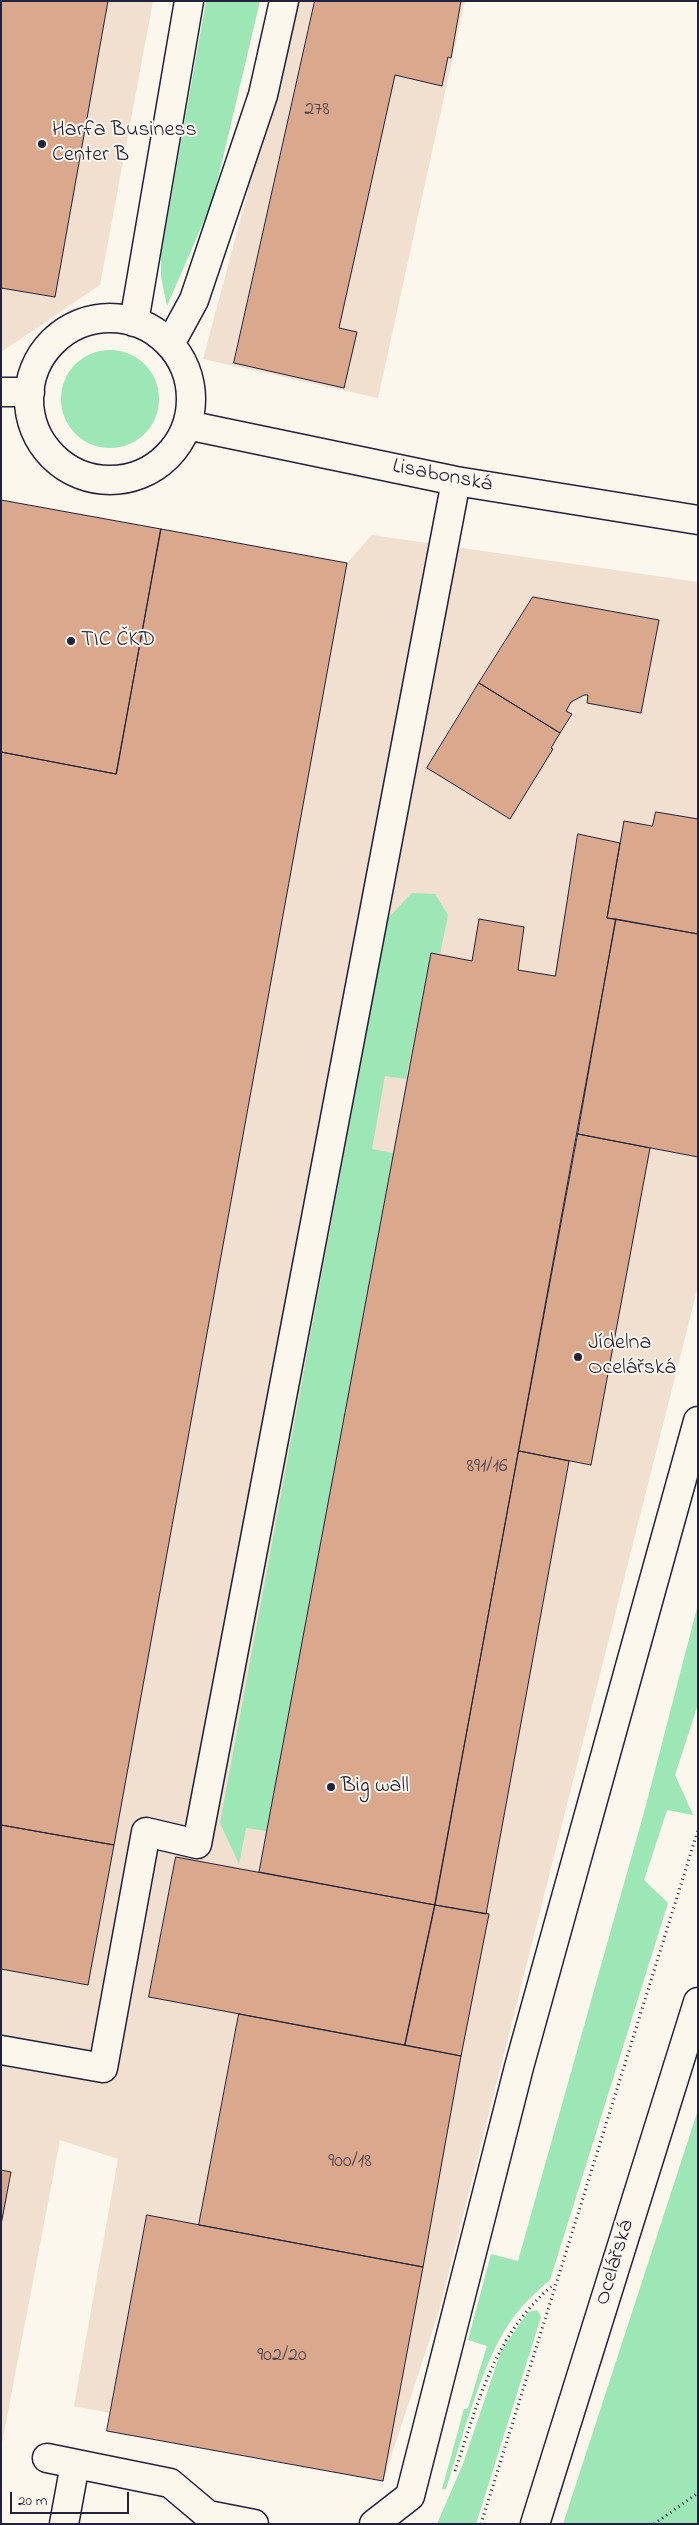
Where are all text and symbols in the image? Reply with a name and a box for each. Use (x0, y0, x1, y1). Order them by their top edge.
house number: 278 (304, 99, 330, 123)
place label: Harfa Business Center B (52, 118, 197, 170)
marker: Harfa Business Center B (36, 138, 48, 150)
street label: Lisabonská (390, 454, 494, 500)
place label: TIC ČKD (81, 628, 155, 654)
marker: TIC ČKD (65, 635, 77, 647)
place label: Jídelna Ocelářská (588, 1331, 676, 1382)
marker: Jídelna Ocelářská (572, 1351, 584, 1363)
house number: 891/16 (466, 1456, 508, 1480)
place label: Big wall (341, 1774, 409, 1800)
marker: Big wall (325, 1781, 337, 1793)
house number: 900/18 (328, 2151, 372, 2175)
street label: Ocelářská (591, 2217, 641, 2309)
house number: 902/20 (257, 2345, 307, 2369)
scale bar (12, 2482, 131, 2514)
text: 20 m (18, 2490, 47, 2512)

